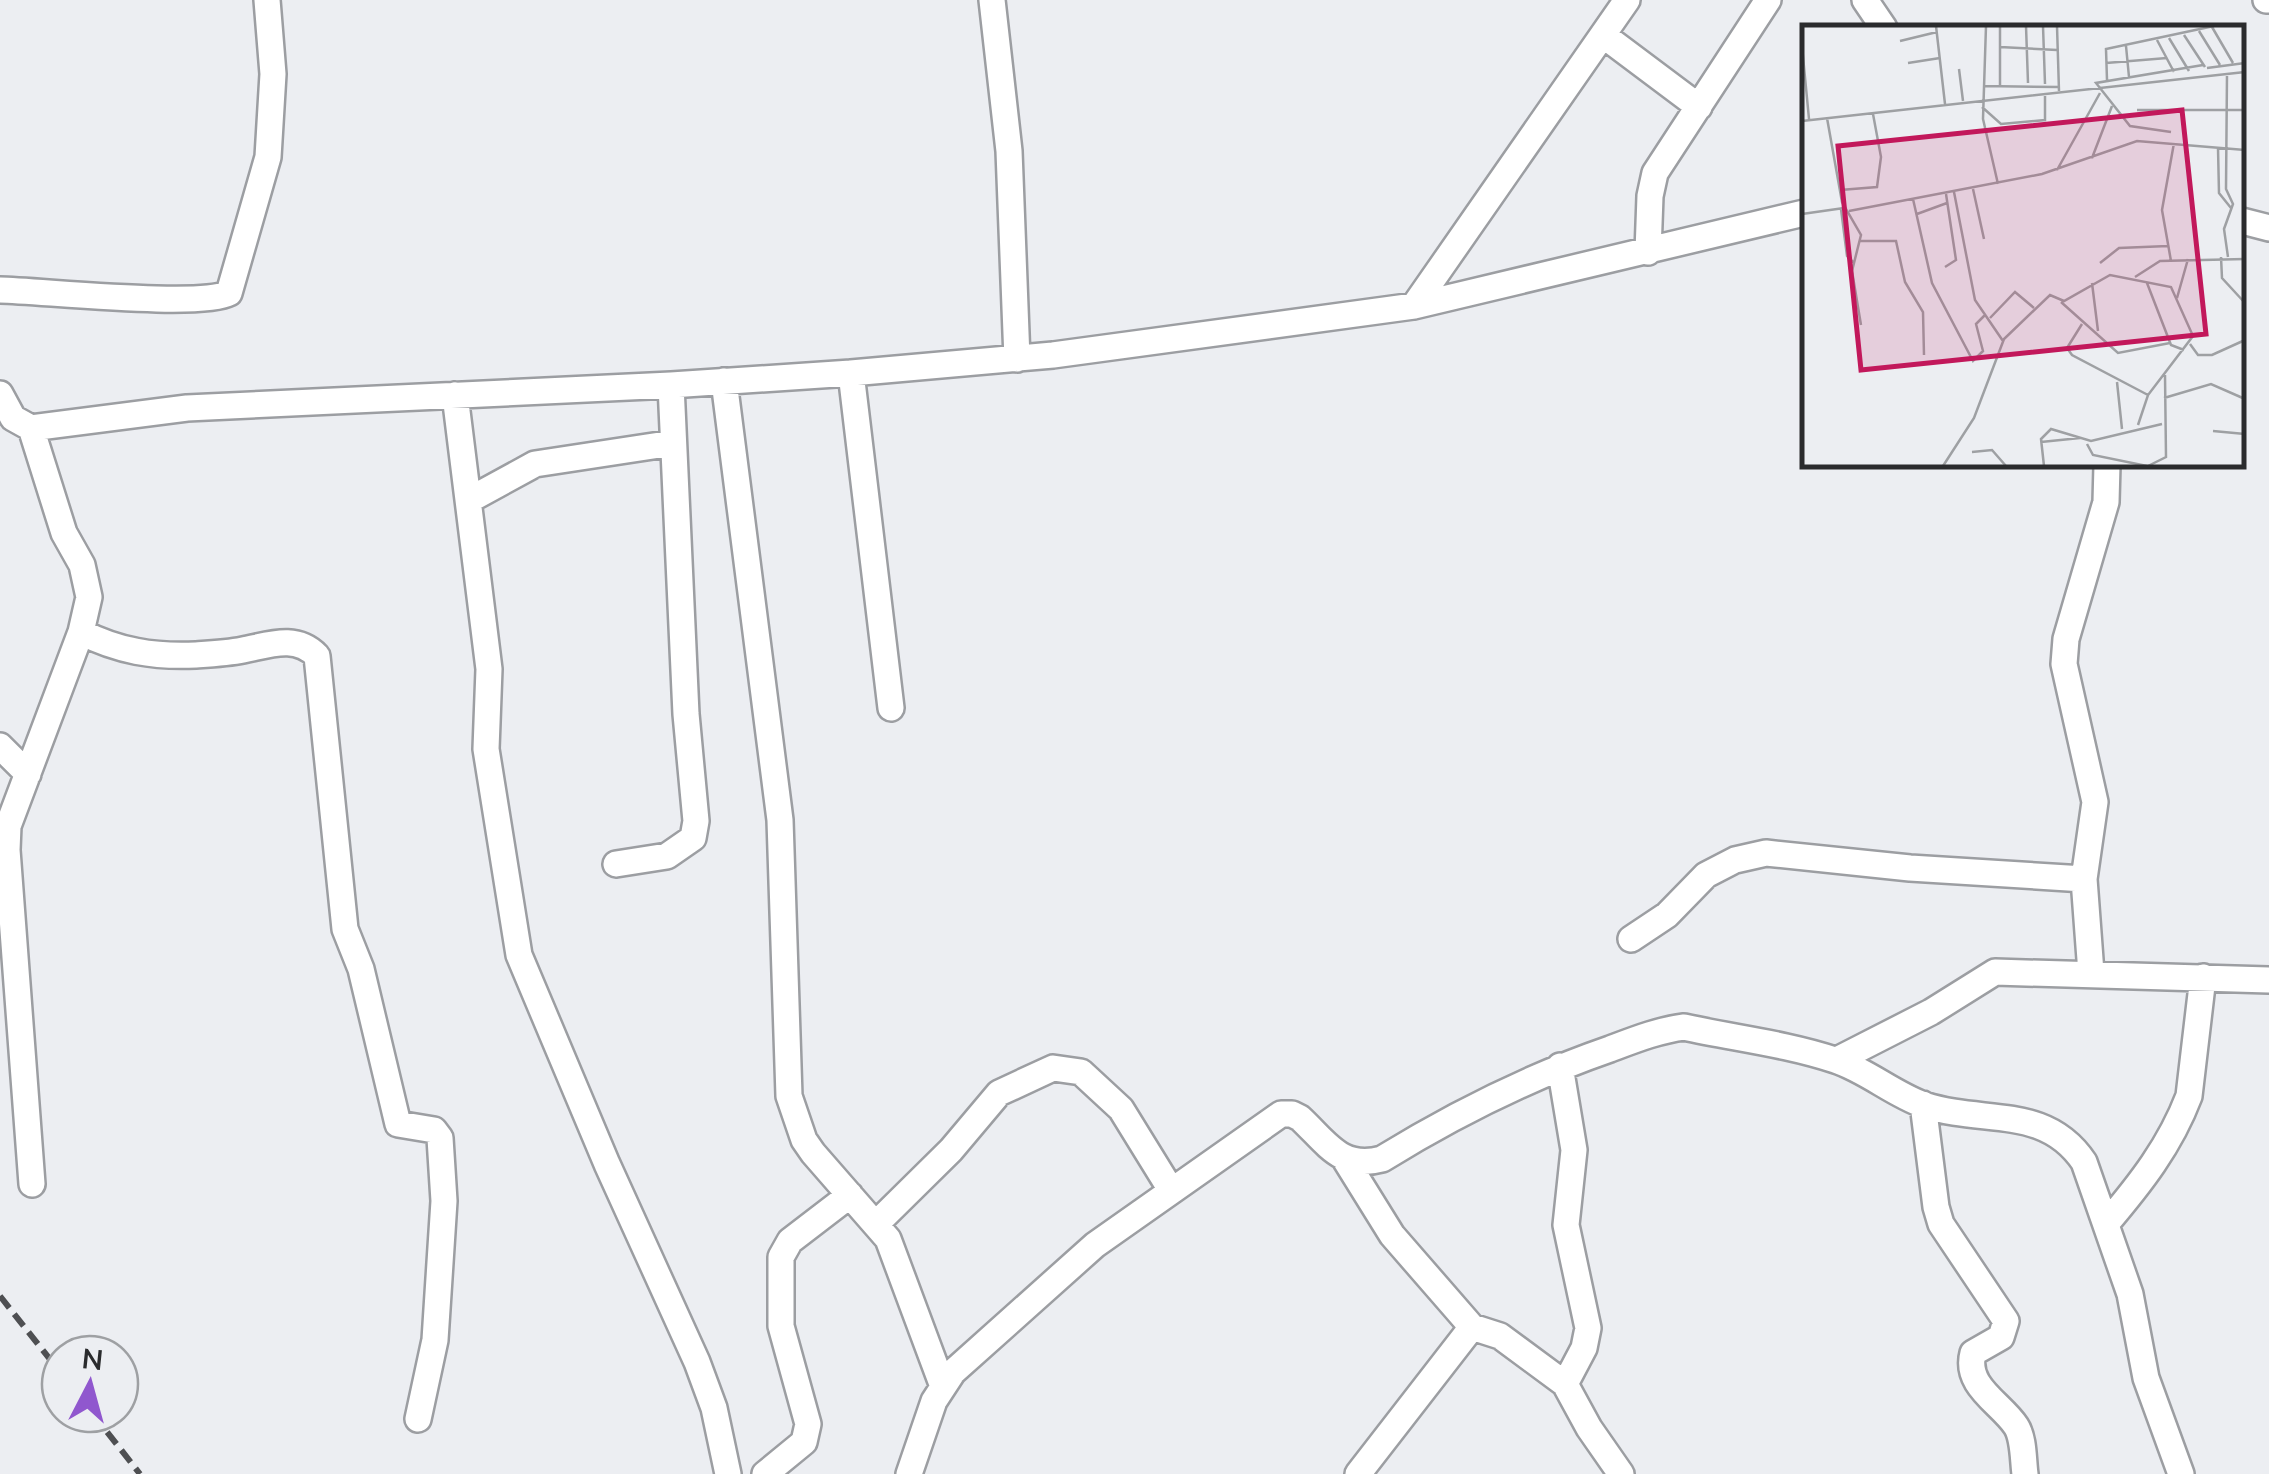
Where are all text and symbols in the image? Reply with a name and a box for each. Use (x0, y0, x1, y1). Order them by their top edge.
inset map (1802, 25, 2244, 468)
north arrow (40, 1334, 140, 1434)
text: N (80, 1340, 105, 1377)

